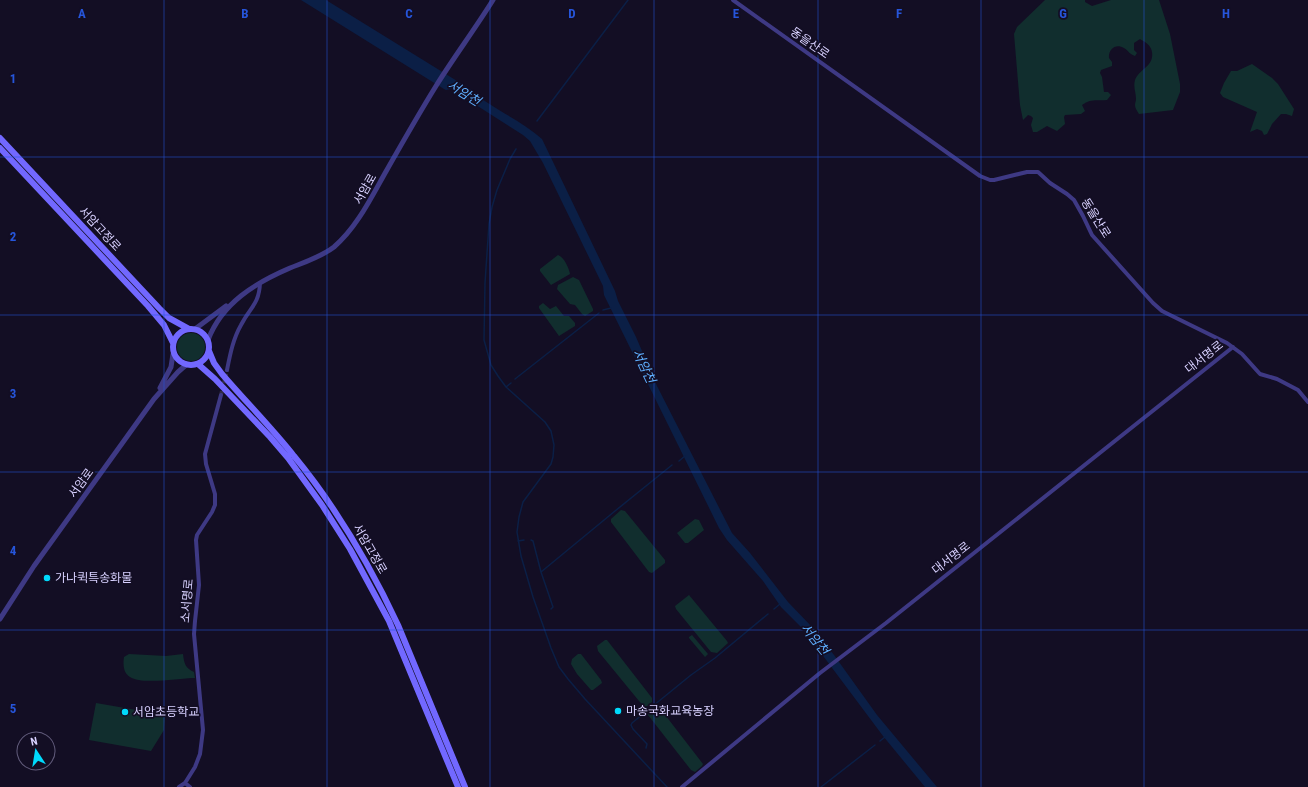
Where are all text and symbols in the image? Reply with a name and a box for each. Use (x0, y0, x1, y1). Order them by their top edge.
text: A (78, 6, 86, 21)
text: B (241, 6, 249, 21)
text: C (405, 6, 413, 21)
text: D (568, 6, 576, 21)
text: E (733, 6, 740, 21)
text: F (896, 6, 902, 21)
text: G (1059, 6, 1067, 21)
text: H (1222, 6, 1230, 21)
street label: 동을산로 (788, 25, 832, 61)
text: 1 (10, 71, 16, 86)
water label: 서암천 (445, 77, 484, 109)
street label: 서암로 (351, 171, 379, 207)
street label: 동을산로 (1078, 196, 1114, 240)
street label: 서암고정로 (76, 204, 124, 254)
text: 2 (10, 229, 17, 244)
street label: 대서명로 (1182, 338, 1226, 376)
water label: 서암천 (630, 347, 659, 386)
text: 3 (10, 386, 16, 401)
street label: 서암로 (66, 465, 96, 501)
street label: 서암고정로 (350, 522, 390, 576)
street label: 대서명로 (929, 539, 973, 577)
text: 4 (10, 543, 17, 558)
place label: 가나퀵특송화물 (55, 571, 132, 585)
marker: 가나퀵특송화물 (42, 573, 52, 583)
street label: 소서명로 (178, 578, 196, 624)
water label: 서암천 (798, 620, 833, 658)
text: 5 (10, 701, 17, 716)
place label: 마송국화교육농장 (626, 704, 714, 718)
place label: 서암초등학교 (133, 705, 199, 719)
marker: 마송국화교육농장 (613, 706, 623, 716)
marker: 서암초등학교 (120, 707, 130, 717)
north arrow (16, 731, 56, 771)
text: N (29, 735, 39, 749)

